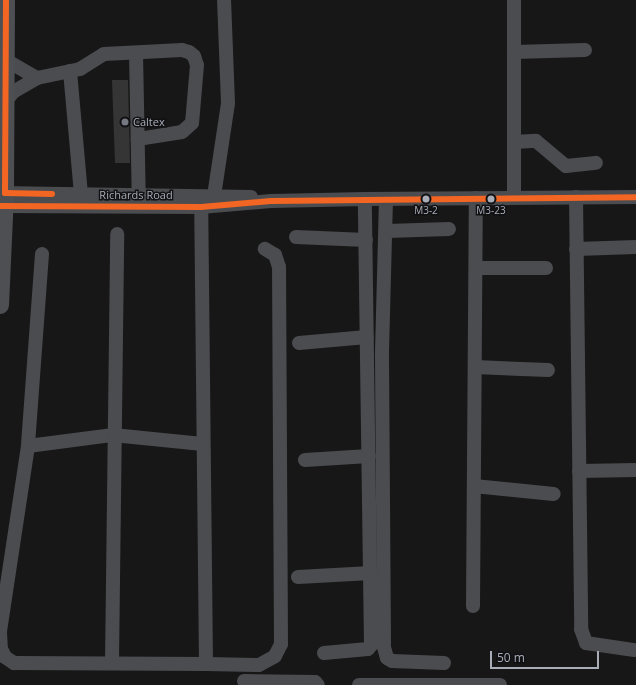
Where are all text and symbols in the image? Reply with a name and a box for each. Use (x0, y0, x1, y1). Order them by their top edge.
place label: Caltex (133, 115, 165, 129)
marker: Caltex (120, 117, 130, 127)
street label: Richards Road (99, 188, 173, 202)
marker: M3-2 (421, 194, 431, 204)
marker: M3-23 (486, 194, 496, 204)
place label: M3-2 (414, 205, 438, 217)
place label: M3-23 (476, 205, 506, 217)
scale bar (492, 643, 601, 669)
text: 50 m (497, 649, 525, 666)

